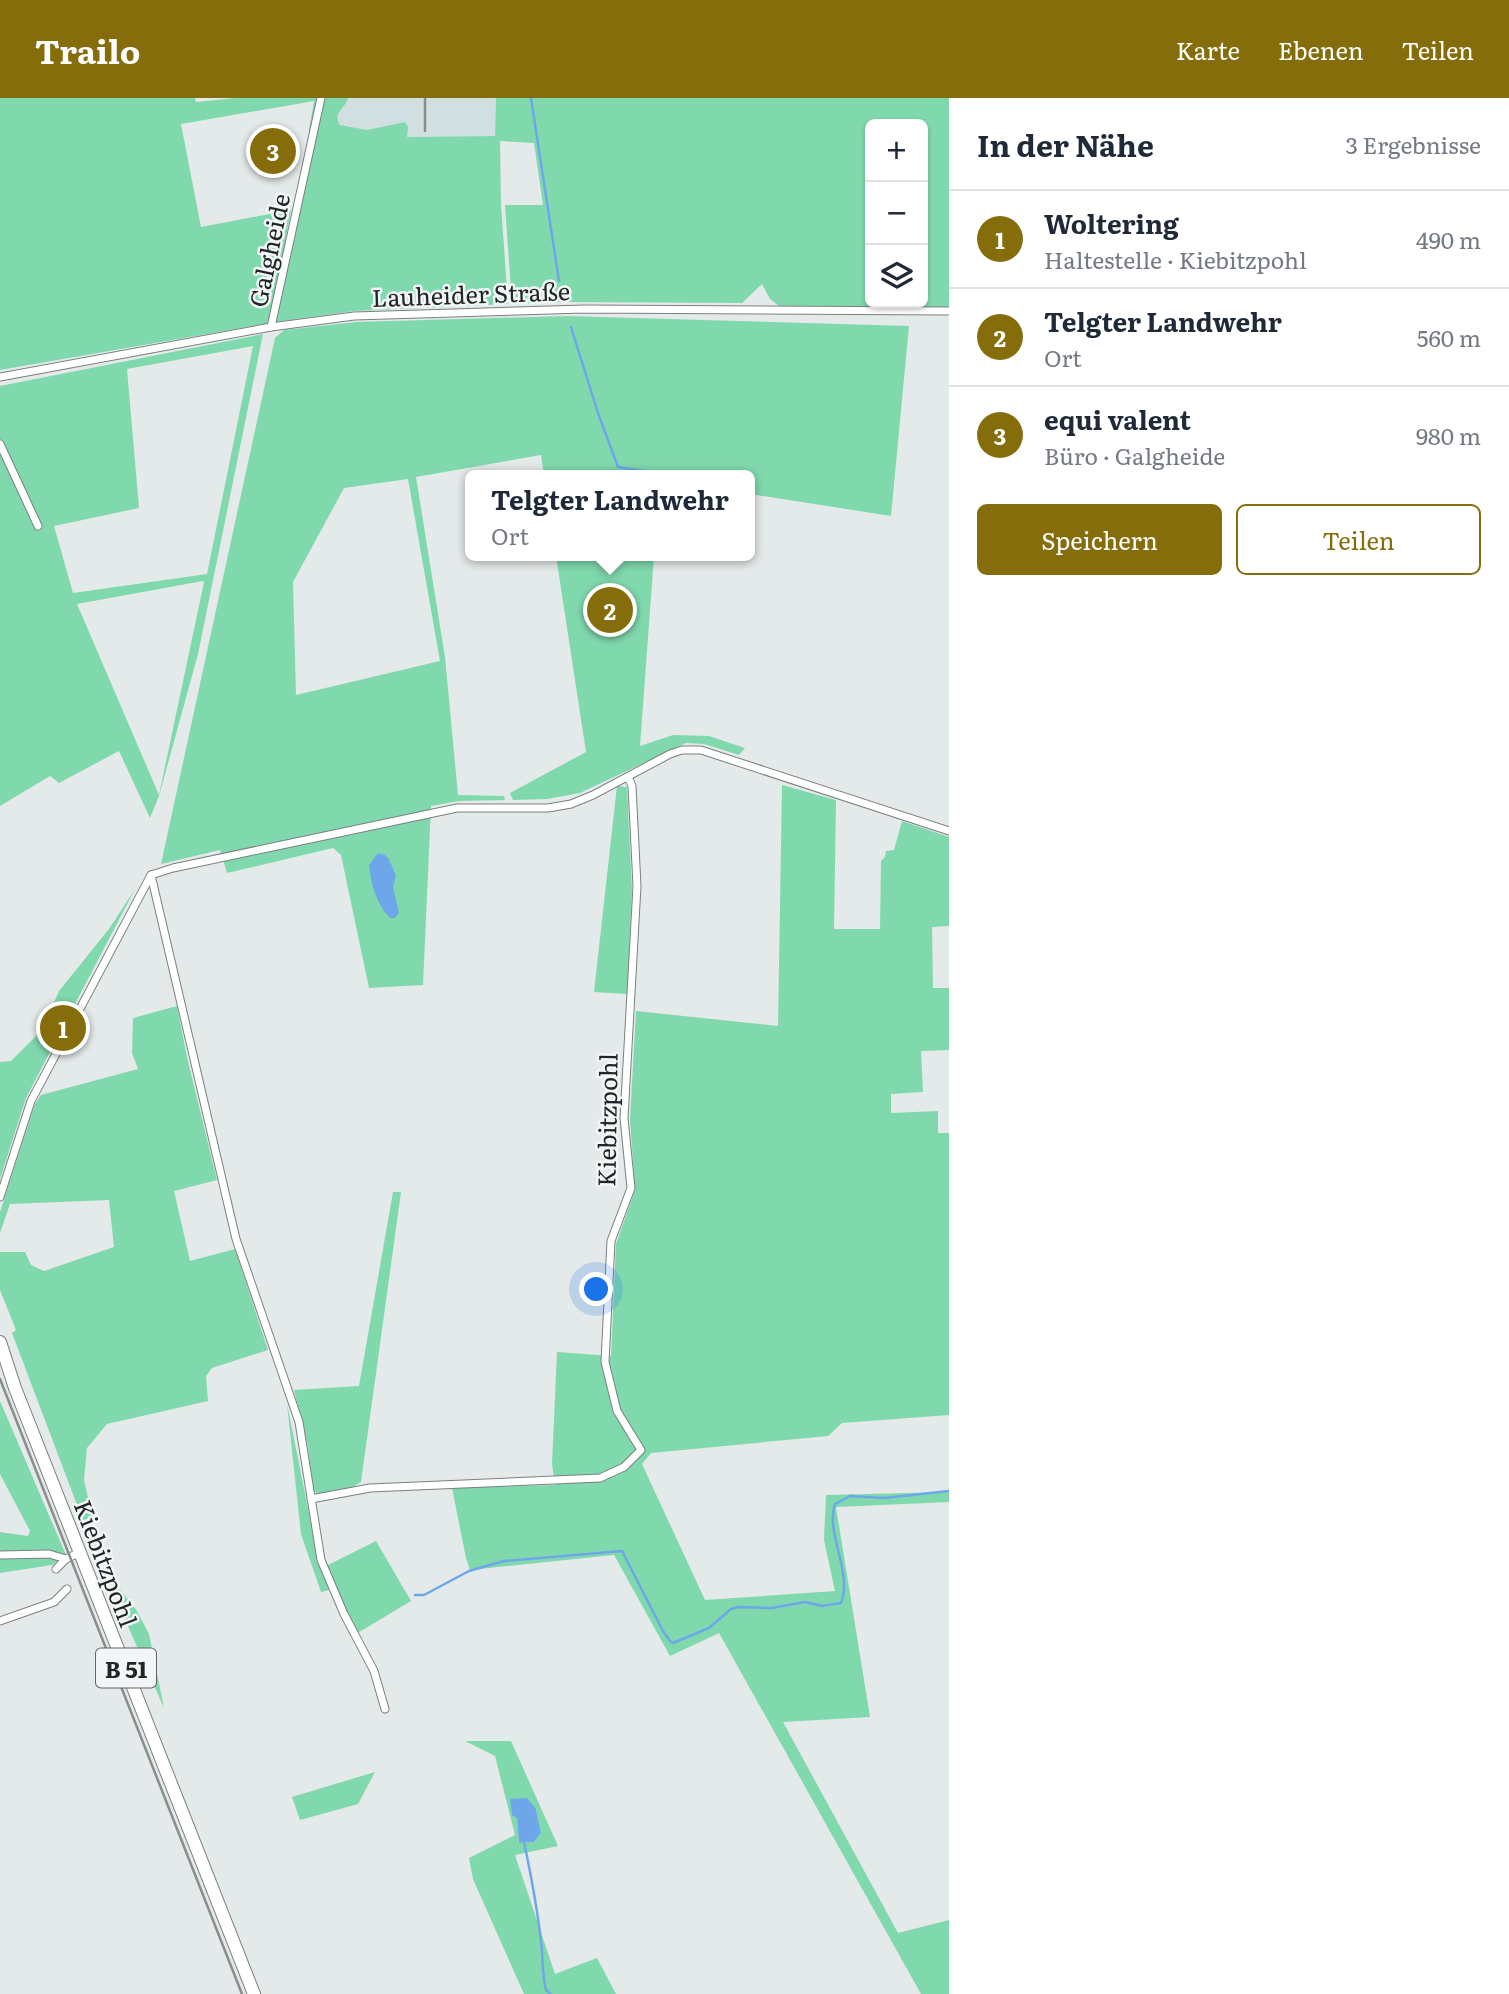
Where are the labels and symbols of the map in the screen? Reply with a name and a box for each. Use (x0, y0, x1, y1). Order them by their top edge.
pin: 3 (250, 125, 296, 177)
street label: Galgheide (239, 190, 297, 310)
street label: Lauheider Straße (371, 272, 571, 314)
pin: 2 (587, 584, 633, 636)
pin: 1 (40, 1002, 86, 1054)
street label: Kiebitzpohl (587, 1053, 625, 1187)
your location (579, 1272, 613, 1306)
street label: Kiebitzpohl (67, 1494, 147, 1632)
road number: B 51 (96, 1648, 156, 1688)

